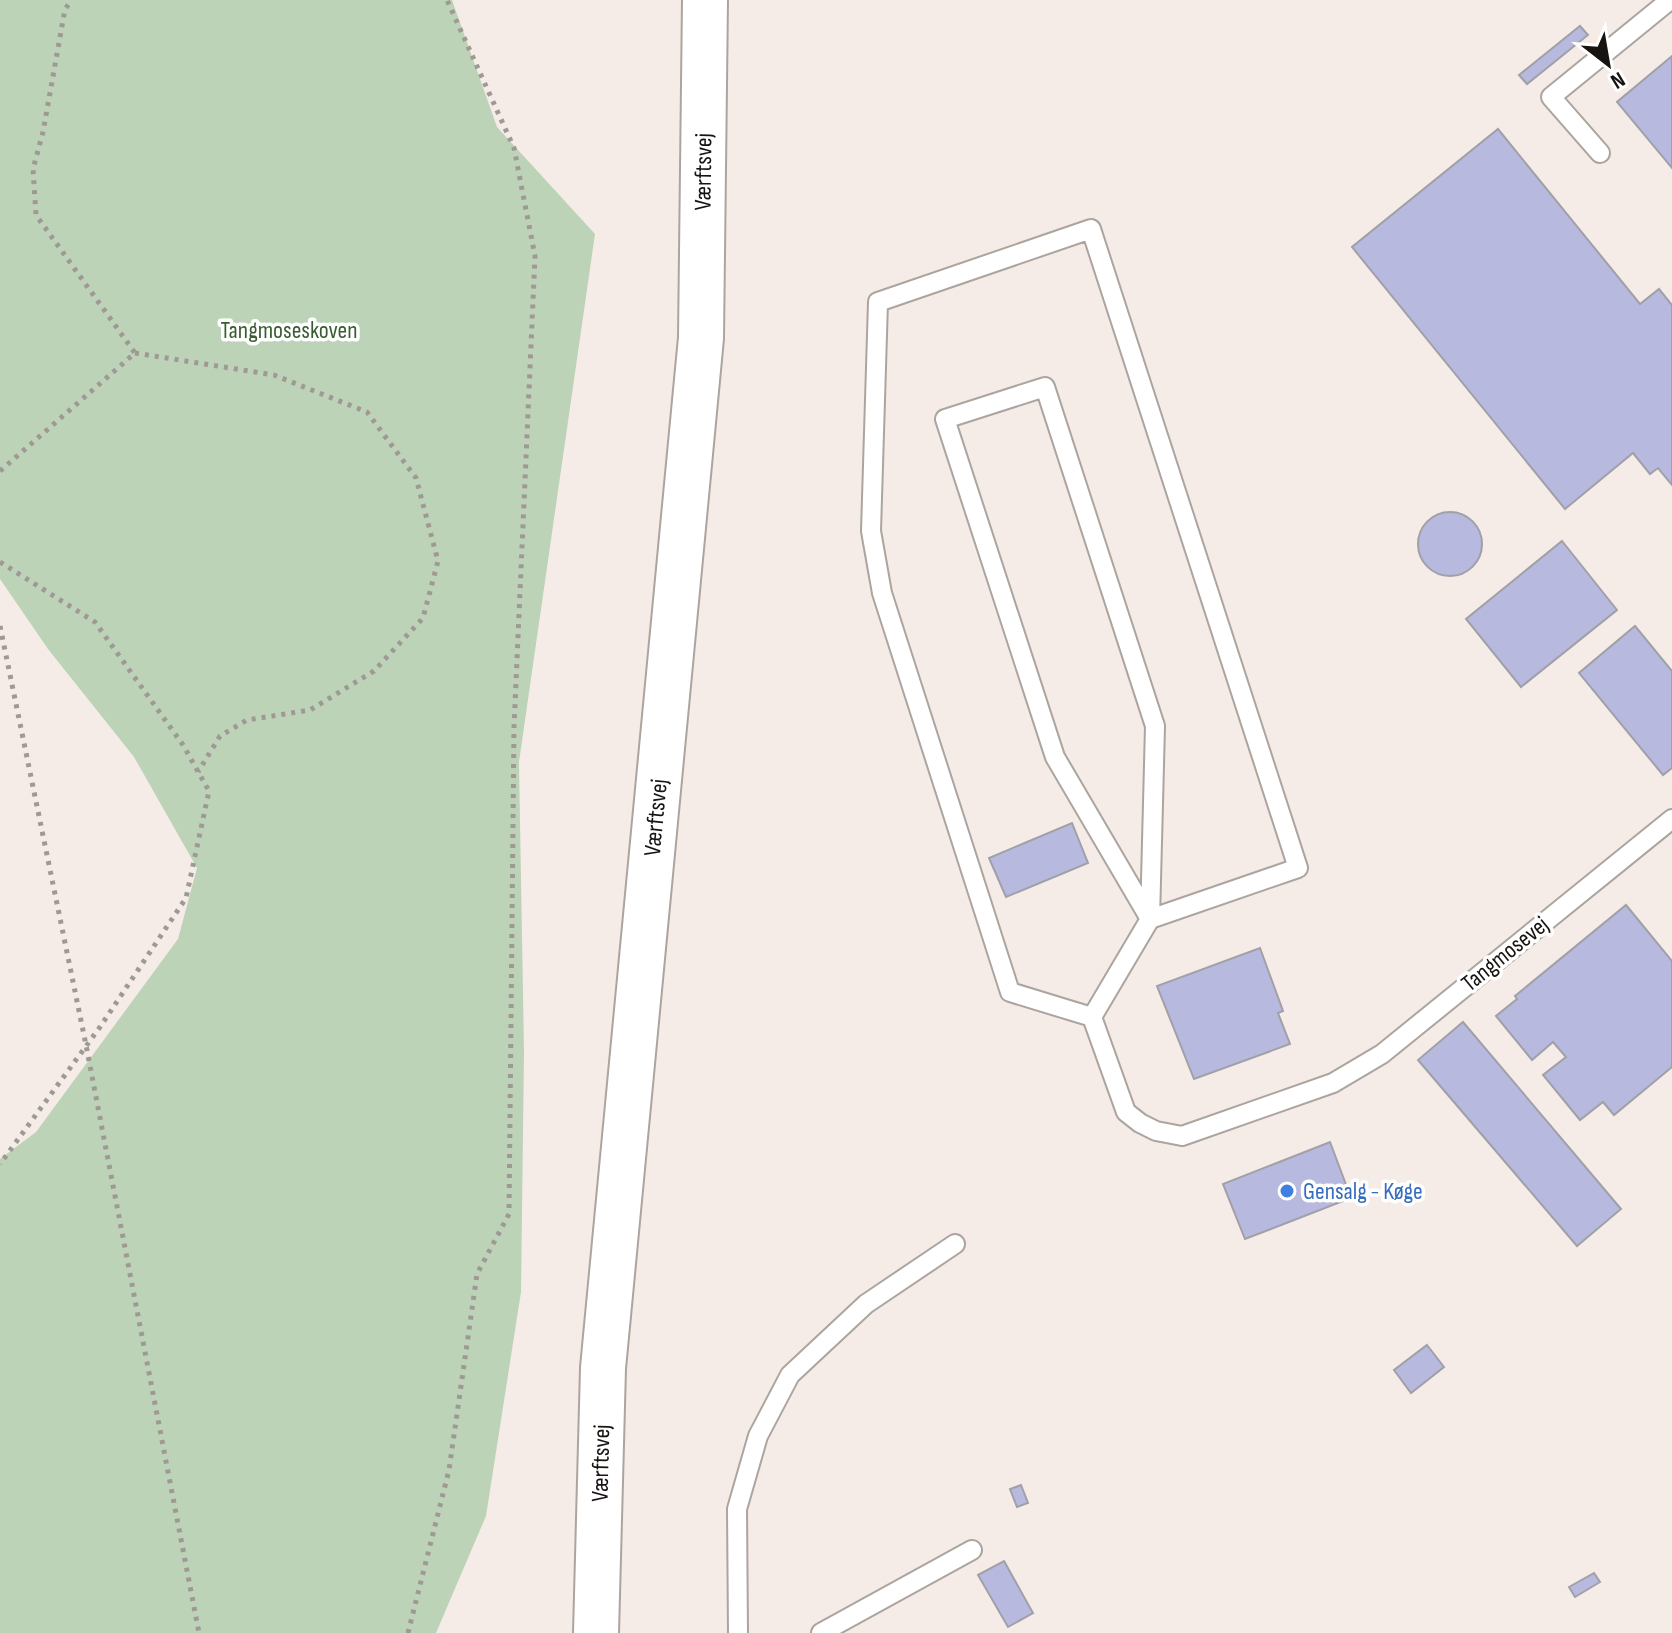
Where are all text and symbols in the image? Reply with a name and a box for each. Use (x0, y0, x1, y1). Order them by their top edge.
north arrow (1568, 24, 1648, 104)
text: N (1606, 65, 1630, 94)
street label: Værftsvej (688, 133, 718, 211)
park label: Tangmoseskoven (220, 316, 358, 345)
street label: Værftsvej (637, 778, 673, 857)
street label: Tangmosevej (1456, 910, 1554, 998)
place label: Gensalg - Køge (1303, 1177, 1423, 1206)
marker: Gensalg - Køge (1278, 1182, 1296, 1200)
street label: Værftsvej (585, 1424, 616, 1502)

